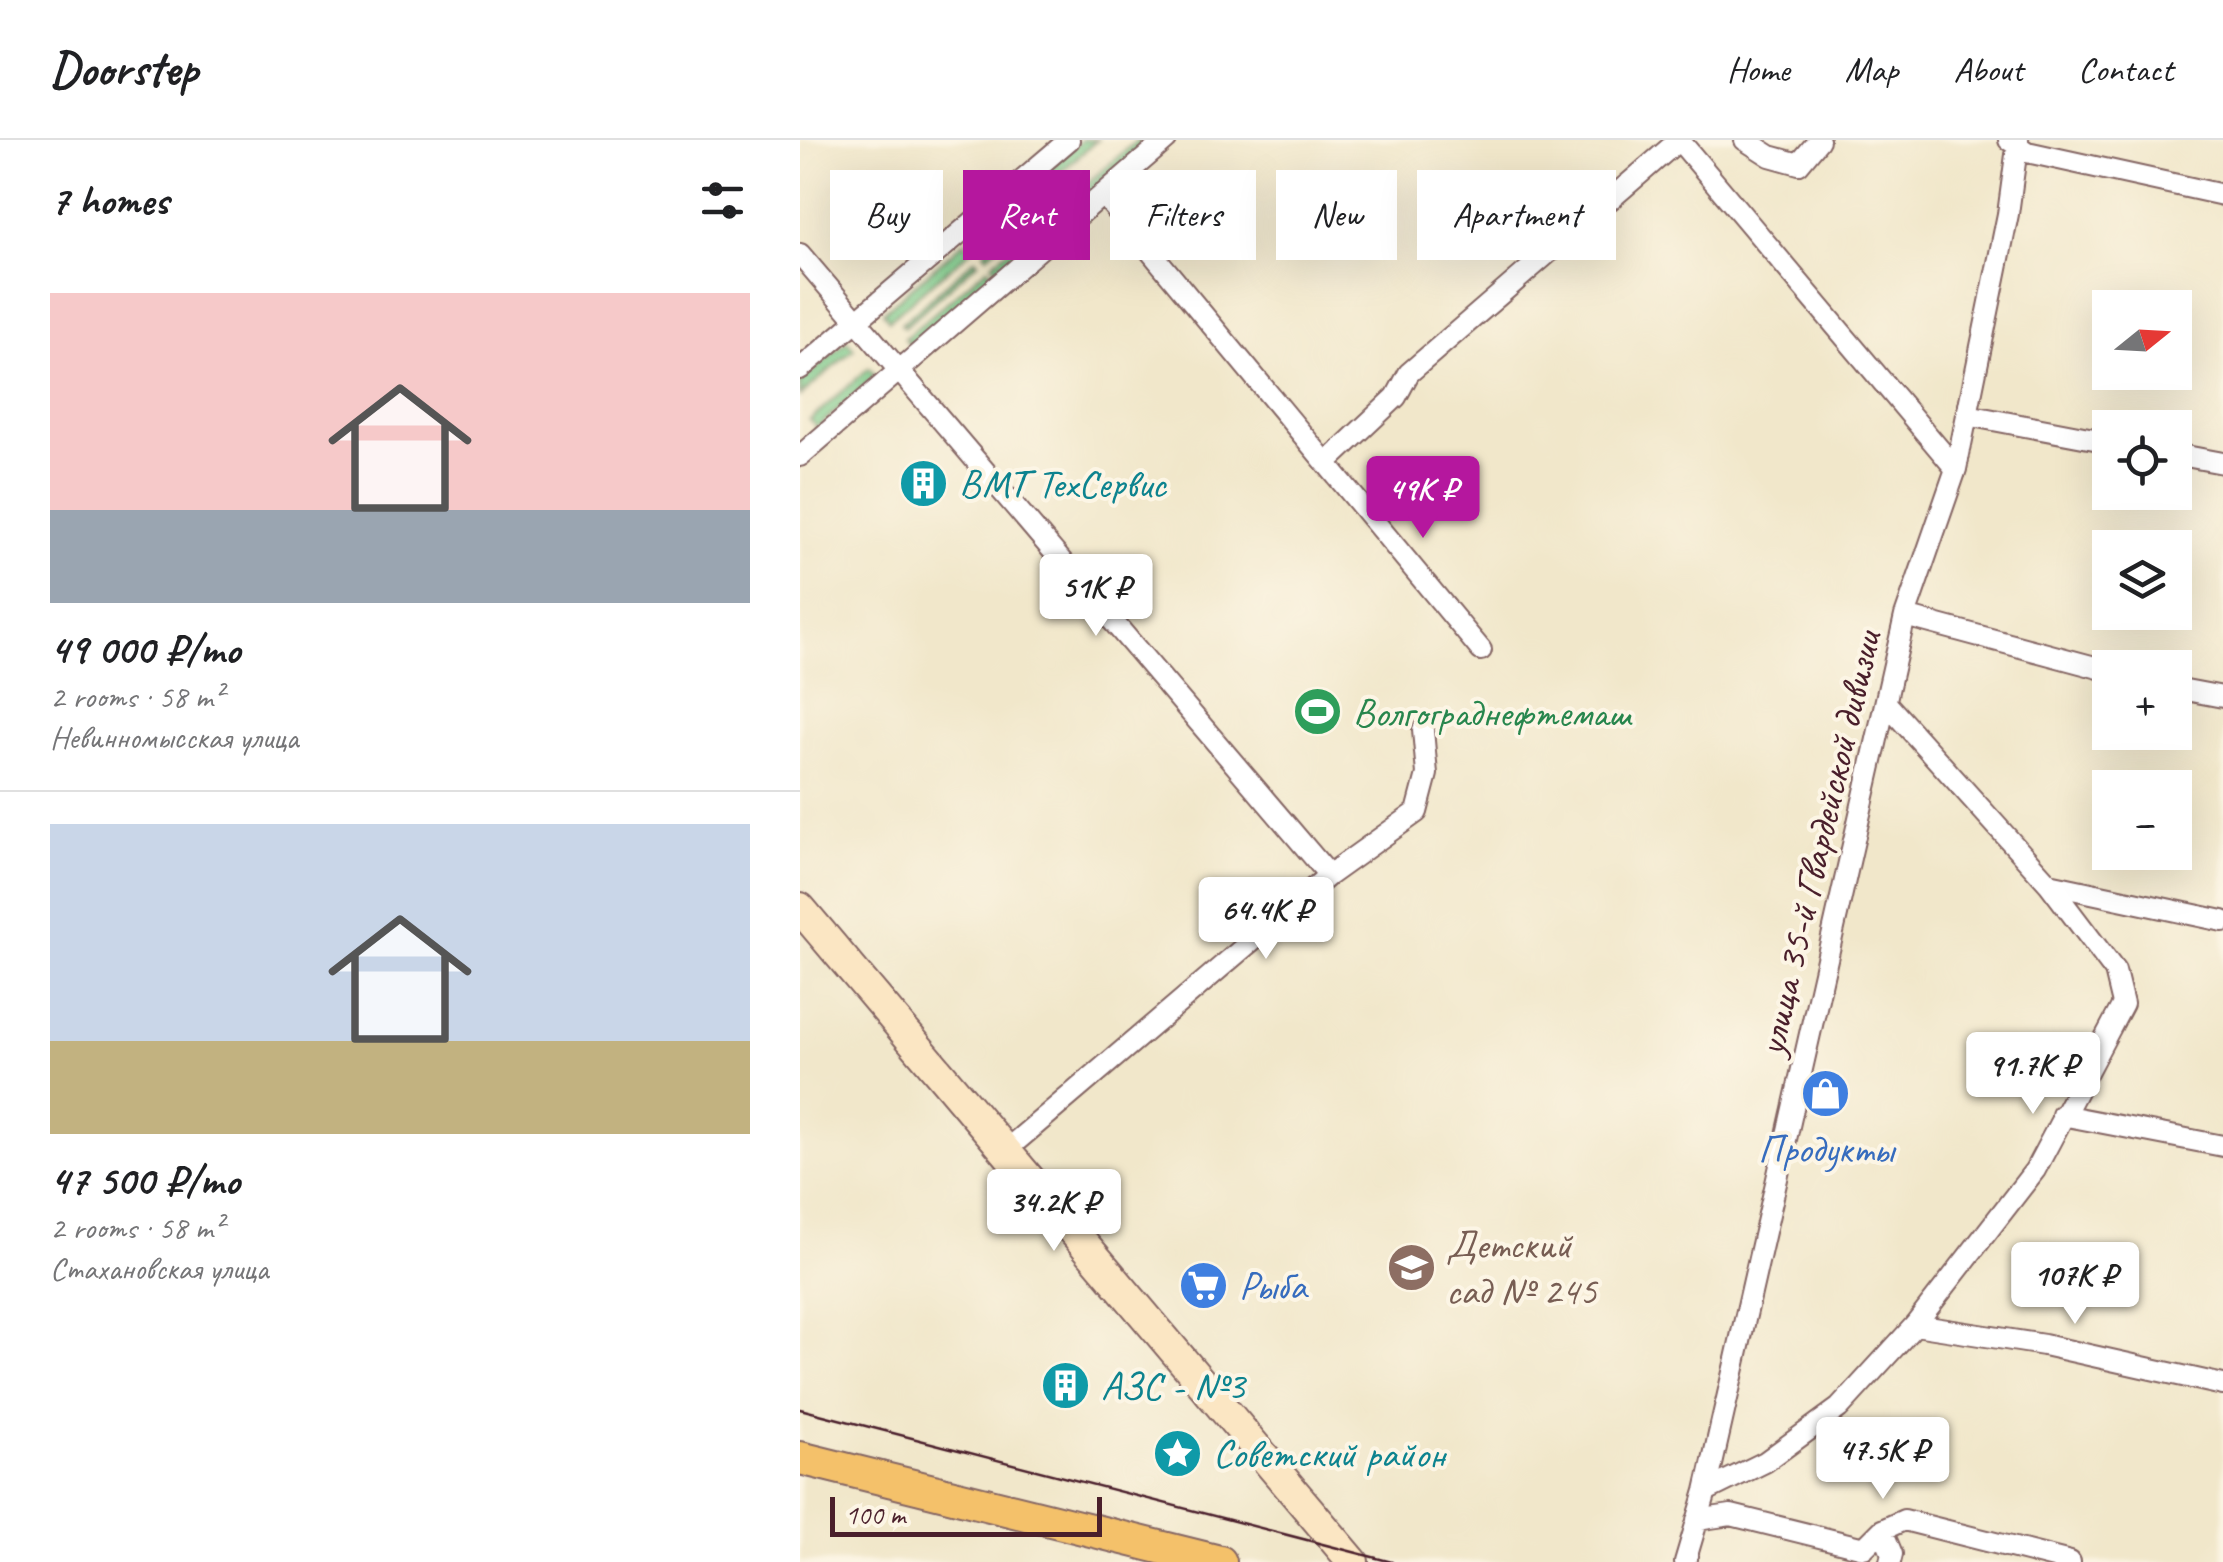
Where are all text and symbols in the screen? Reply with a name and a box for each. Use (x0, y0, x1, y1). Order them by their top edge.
text: Doorstep (50, 39, 198, 99)
text: Home (1727, 47, 1790, 92)
text: Map (1845, 47, 1898, 92)
text: About (1953, 47, 2023, 92)
text: Contact (2078, 47, 2173, 92)
chip: Buy (830, 170, 943, 260)
chip: Rent (963, 170, 1090, 260)
chip: Filters (1110, 170, 1256, 260)
chip: New (1276, 170, 1397, 260)
chip: Apartment (1417, 170, 1616, 260)
icon: filters (695, 173, 750, 228)
text: 7 homes (50, 174, 168, 227)
north arrow (2092, 290, 2192, 390)
map controls (2092, 290, 2192, 870)
icon: home (310, 358, 490, 538)
button: locate (2092, 410, 2192, 510)
pin: 49K ₽ (1353, 456, 1493, 541)
building icon: ВМТ ТехСервис (898, 457, 950, 509)
place label: ВМТ ТехСервис (959, 459, 1168, 509)
text: 49K ₽ (1389, 468, 1457, 509)
button: layers (2092, 530, 2192, 630)
pin: 51K ₽ (1026, 554, 1166, 639)
text: 51K ₽ (1062, 566, 1130, 607)
text: 49 000 ₽/mo (50, 623, 240, 676)
street label: улица 35-й Гвардейской дивизии (1745, 624, 1893, 1062)
button: + (2092, 650, 2192, 750)
text: 2 rooms · 58 m² (50, 676, 223, 717)
sports icon: Волгограднефтемаш (1292, 686, 1344, 738)
place label: Волгограднефтемаш (1353, 688, 1633, 738)
text: Невинномысская улица (50, 717, 298, 758)
button: − (2092, 770, 2192, 870)
pin: 64.4K ₽ (1174, 877, 1358, 962)
icon: home (310, 889, 490, 1069)
text: 64.4K ₽ (1221, 889, 1311, 930)
pin: 91.7K ₽ (1941, 1032, 2125, 1117)
text: 91.7K ₽ (1988, 1044, 2078, 1085)
shop icon: Продукты (1800, 1067, 1852, 1119)
place label: Продукты (1758, 1124, 1897, 1174)
text: 47 500 ₽/mo (50, 1154, 240, 1207)
pin: 34.2K ₽ (962, 1169, 1146, 1254)
text: 34.2K ₽ (1009, 1181, 1099, 1222)
text: 2 rooms · 58 m² (50, 1207, 223, 1248)
place label: Детский сад № 245 (1446, 1220, 1599, 1316)
school or university icon: Детский сад № 245 (1385, 1241, 1437, 1293)
pin: 107K ₽ (1994, 1242, 2156, 1327)
text: Стахановская улица (50, 1248, 268, 1289)
text: 107K ₽ (2033, 1254, 2117, 1295)
supermarket icon: Рыба (1178, 1259, 1230, 1311)
place label: Рыба (1239, 1261, 1309, 1311)
building icon: АЗС - №3 (1040, 1359, 1092, 1411)
place label: АЗС - №3 (1101, 1361, 1248, 1411)
pin: 47.5K ₽ (1791, 1417, 1975, 1502)
place icon: Советский район (1152, 1427, 1204, 1479)
place label: Советский район (1213, 1429, 1448, 1479)
text: 47.5K ₽ (1838, 1429, 1928, 1470)
scale bar (830, 1492, 1102, 1536)
text: 100 m (845, 1497, 905, 1532)

